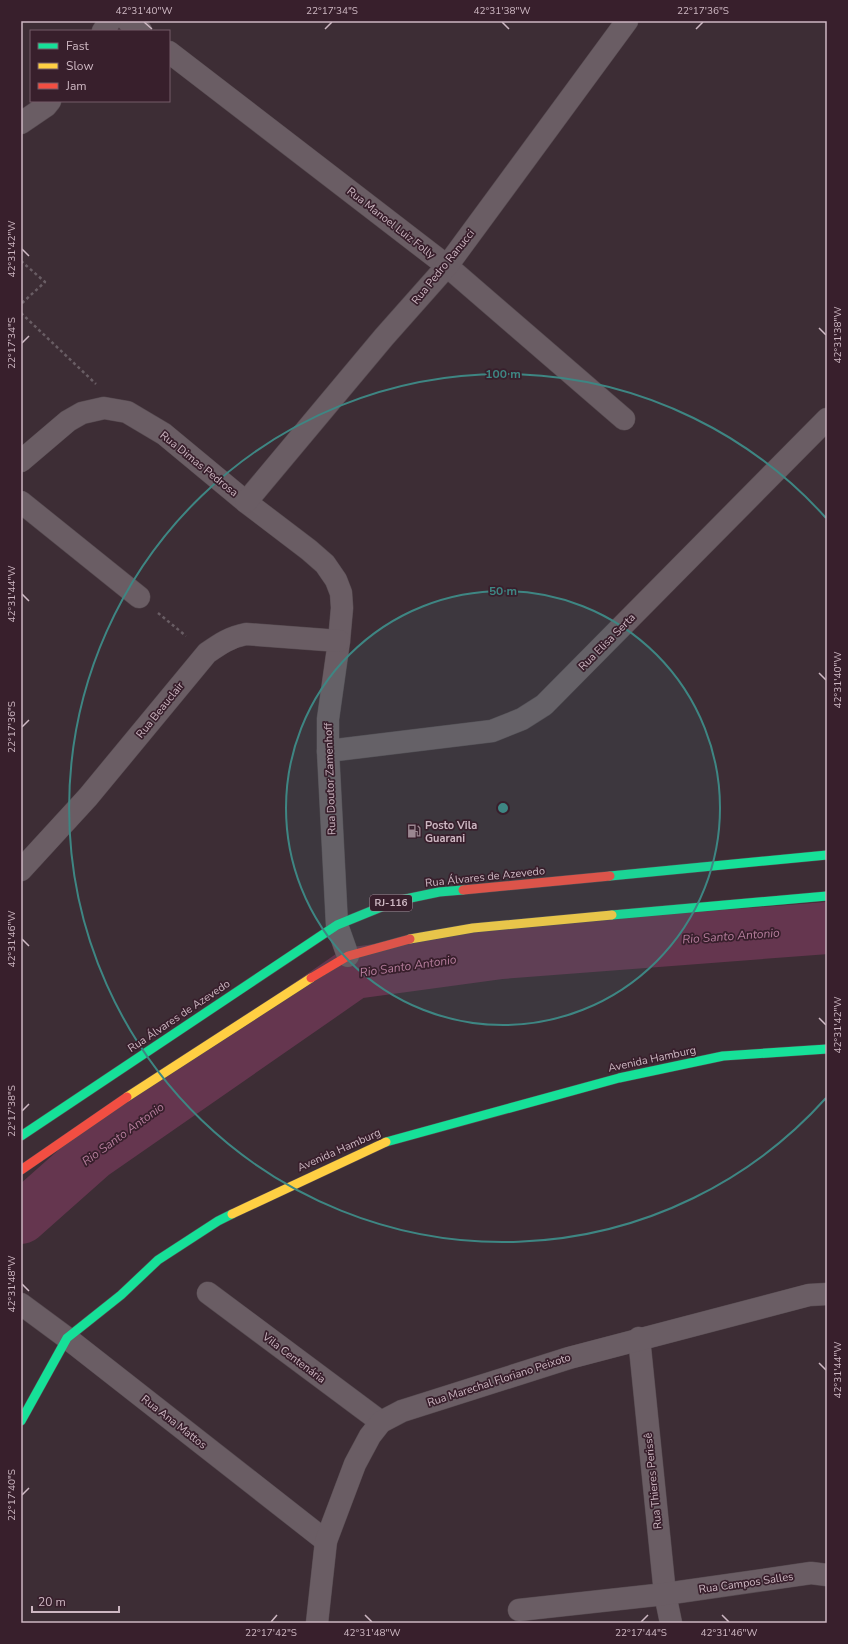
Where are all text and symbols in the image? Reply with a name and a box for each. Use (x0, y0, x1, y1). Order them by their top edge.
text: 42°31'40"W (116, 4, 172, 18)
text: 22°17'34"S (306, 4, 358, 18)
text: 42°31'38"W (474, 4, 530, 18)
text: 22°17'36"S (677, 4, 729, 18)
legend (30, 30, 170, 102)
text: Fast (66, 38, 89, 54)
text: Slow (66, 58, 94, 74)
text: Jam (65, 78, 87, 94)
street label: Rua Manoel Luiz Folly (344, 184, 439, 262)
text: 42°31'42"W (5, 221, 19, 277)
street label: Rua Pedro Ranucci (408, 226, 478, 308)
text: 42°31'38"W (831, 307, 845, 363)
text: 22°17'34"S (5, 317, 19, 369)
text: 100 m (485, 366, 521, 382)
street label: Rua Dimas Pedrosa (157, 428, 241, 500)
text: 42°31'44"W (5, 566, 19, 622)
text: 50 m (489, 583, 517, 599)
street label: Rua Elisa Serta (575, 610, 639, 674)
text: 42°31'40"W (831, 652, 845, 708)
street label: Rua Beauclair (133, 679, 187, 741)
text: 22°17'36"S (5, 701, 19, 753)
street label: Rua Doutor Zamenhoff (321, 722, 339, 835)
centre of rings (496, 801, 510, 815)
place label: Posto Vila Guarani (425, 818, 477, 846)
fuel station icon: Posto Vila Guarani (406, 823, 422, 839)
street label: Rua Álvares de Azevedo (424, 862, 546, 891)
road number: RJ-116 (370, 895, 412, 911)
text: 42°31'46"W (5, 911, 19, 967)
water label: Rio Santo Antonio (682, 925, 781, 947)
water label: Rio Santo Antonio (359, 951, 458, 981)
street label: Rua Álvares de Azevedo (124, 975, 233, 1056)
text: 42°31'42"W (831, 997, 845, 1053)
street label: Avenida Hamburg (607, 1042, 697, 1076)
text: 22°17'38"S (5, 1085, 19, 1137)
water label: Rio Santo Antonio (79, 1099, 167, 1169)
street label: Avenida Hamburg (295, 1125, 383, 1175)
text: 42°31'48"W (5, 1256, 19, 1312)
street label: Vila Centenária (259, 1329, 329, 1387)
text: 42°31'44"W (831, 1342, 845, 1398)
street label: Rua Marechal Floriano Peixoto (425, 1350, 573, 1410)
street label: Rua Ana Mattos (138, 1392, 210, 1452)
street label: Rua Thieres Perissê (640, 1432, 666, 1530)
text: 22°17'40"S (5, 1469, 19, 1521)
street label: Rua Campos Salles (698, 1569, 794, 1597)
scale bar (32, 1588, 119, 1614)
text: 20 m (38, 1594, 66, 1610)
text: 22°17'42"S (245, 1626, 297, 1640)
text: 42°31'48"W (344, 1626, 400, 1640)
text: 22°17'44"S (615, 1626, 667, 1640)
text: 42°31'46"W (701, 1626, 757, 1640)

